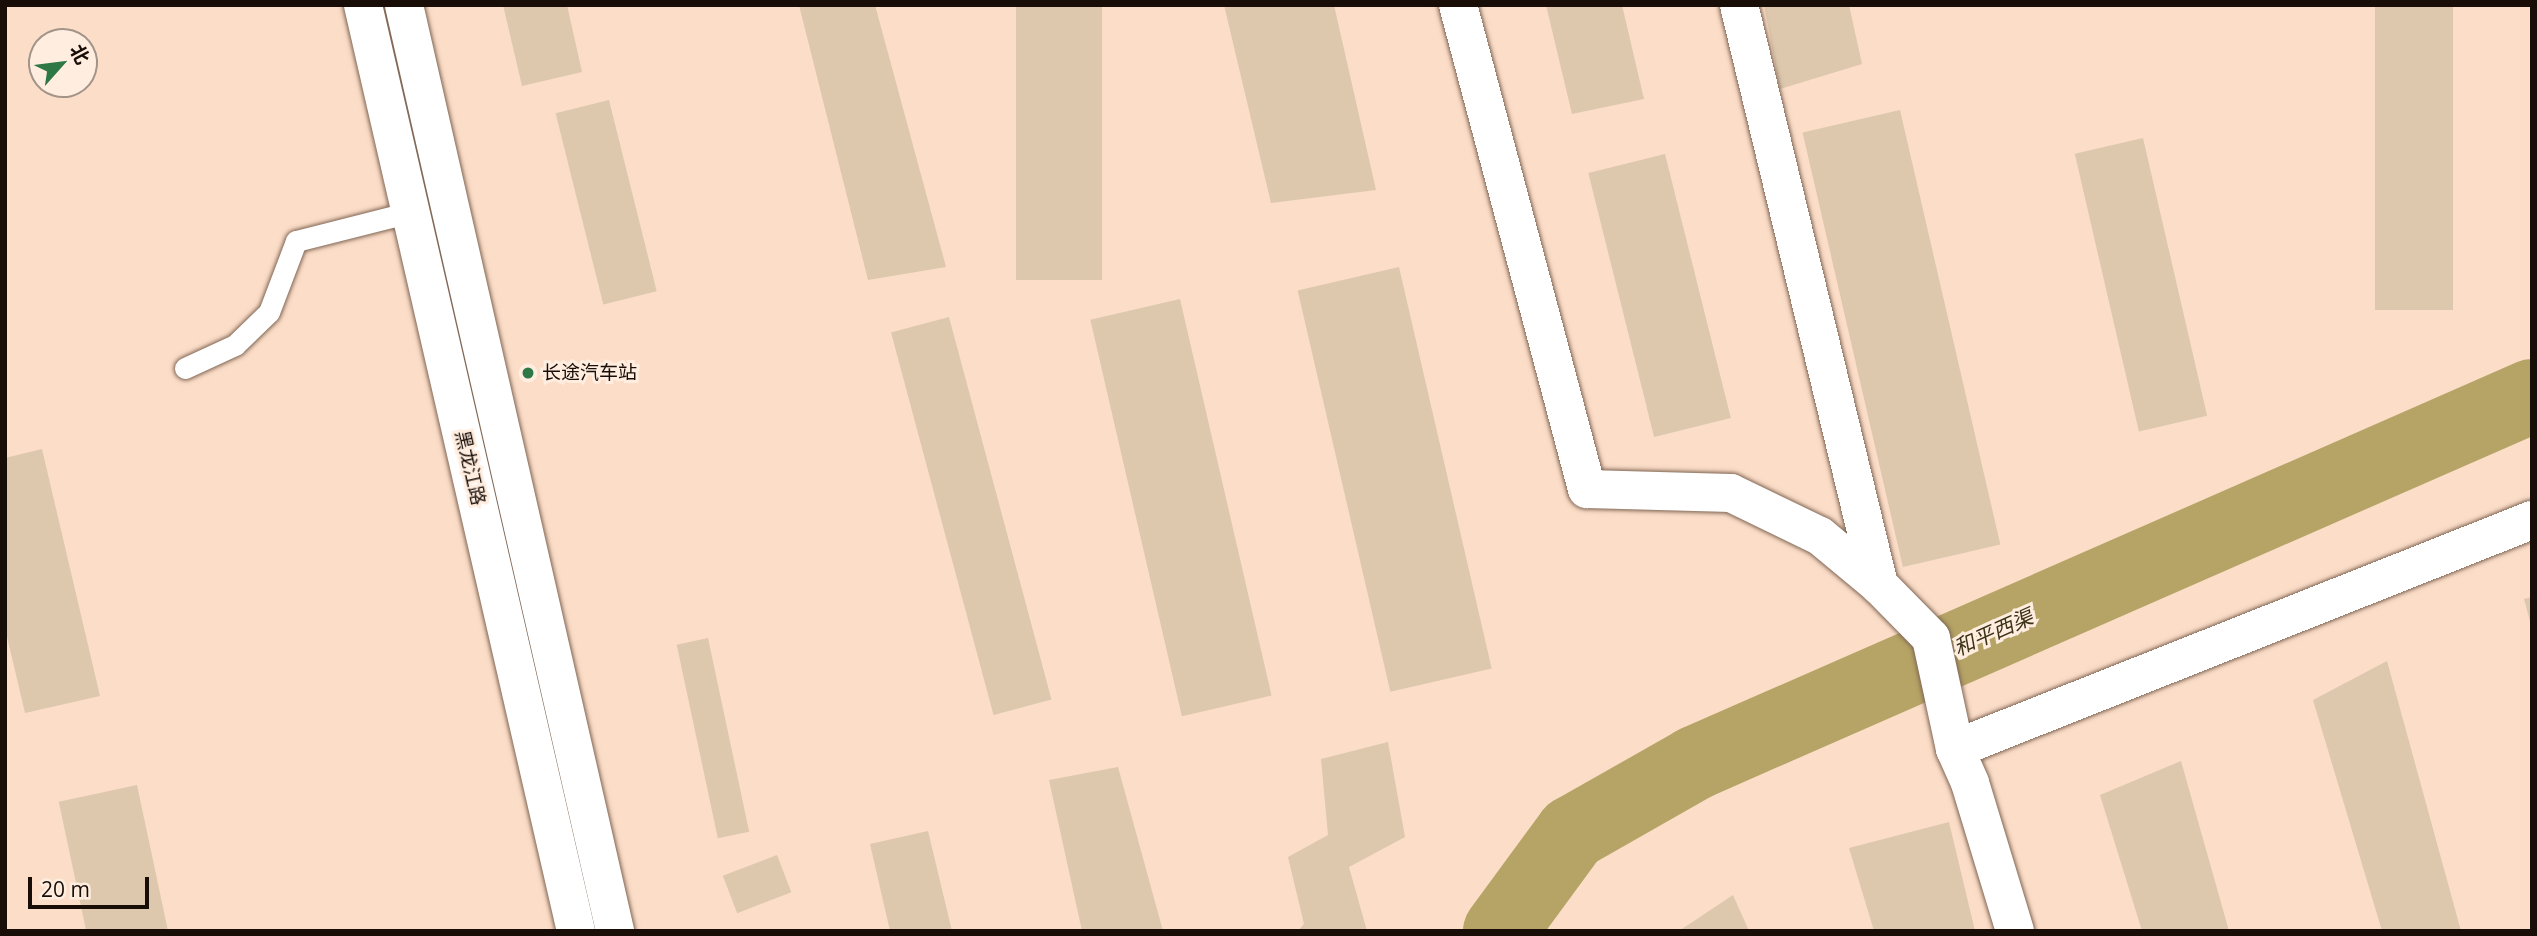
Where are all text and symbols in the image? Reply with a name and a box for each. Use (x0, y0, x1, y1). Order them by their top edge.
north arrow (28, 28, 98, 98)
text: 北 (64, 40, 96, 69)
place label: 长途汽车站 (542, 362, 637, 384)
marker: 长途汽车站 (520, 365, 536, 381)
street label: 黑龙江路 (450, 428, 490, 508)
water label: 和平西渠 (1950, 603, 2036, 661)
scale bar (32, 862, 152, 906)
text: 20 m (41, 875, 90, 903)

